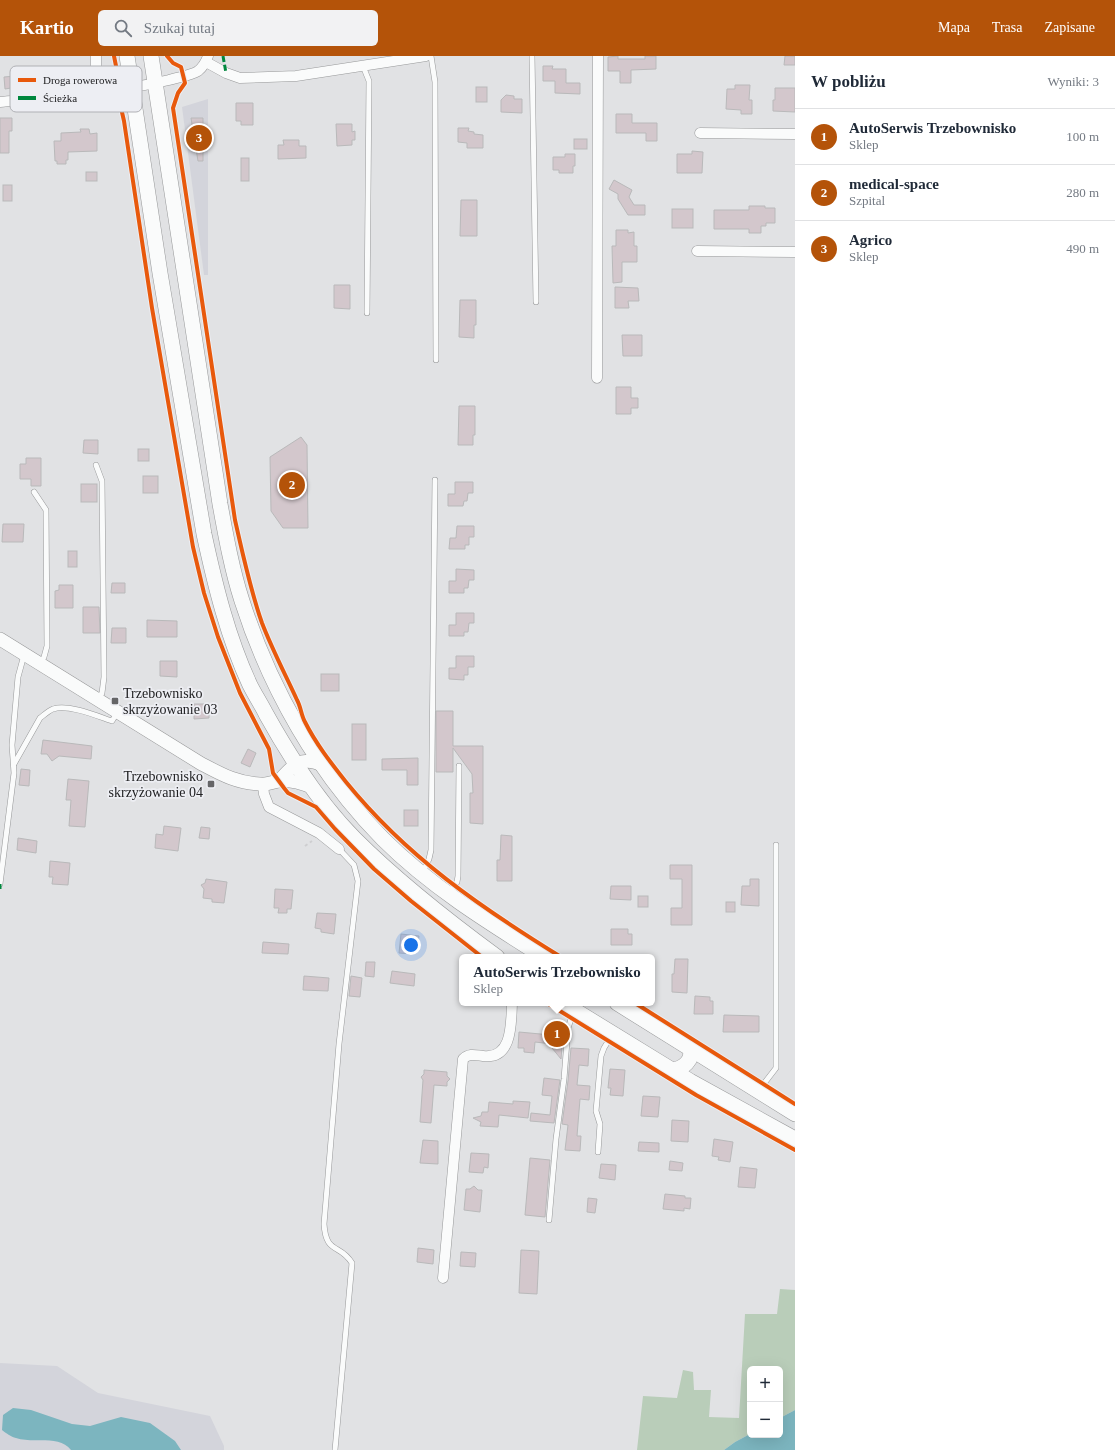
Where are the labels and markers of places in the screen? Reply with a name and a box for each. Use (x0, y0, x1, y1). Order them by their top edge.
pin: 3 (186, 123, 212, 153)
pin: 2 (279, 470, 305, 500)
place label: Trzebownisko skrzyżowanie 03 (123, 686, 217, 717)
marker: Trzebownisko skrzyżowanie 03 (110, 696, 120, 706)
place label: Trzebownisko skrzyżowanie 04 (109, 769, 203, 800)
marker: Trzebownisko skrzyżowanie 04 (206, 779, 216, 789)
pin: 1 (544, 1019, 570, 1049)

